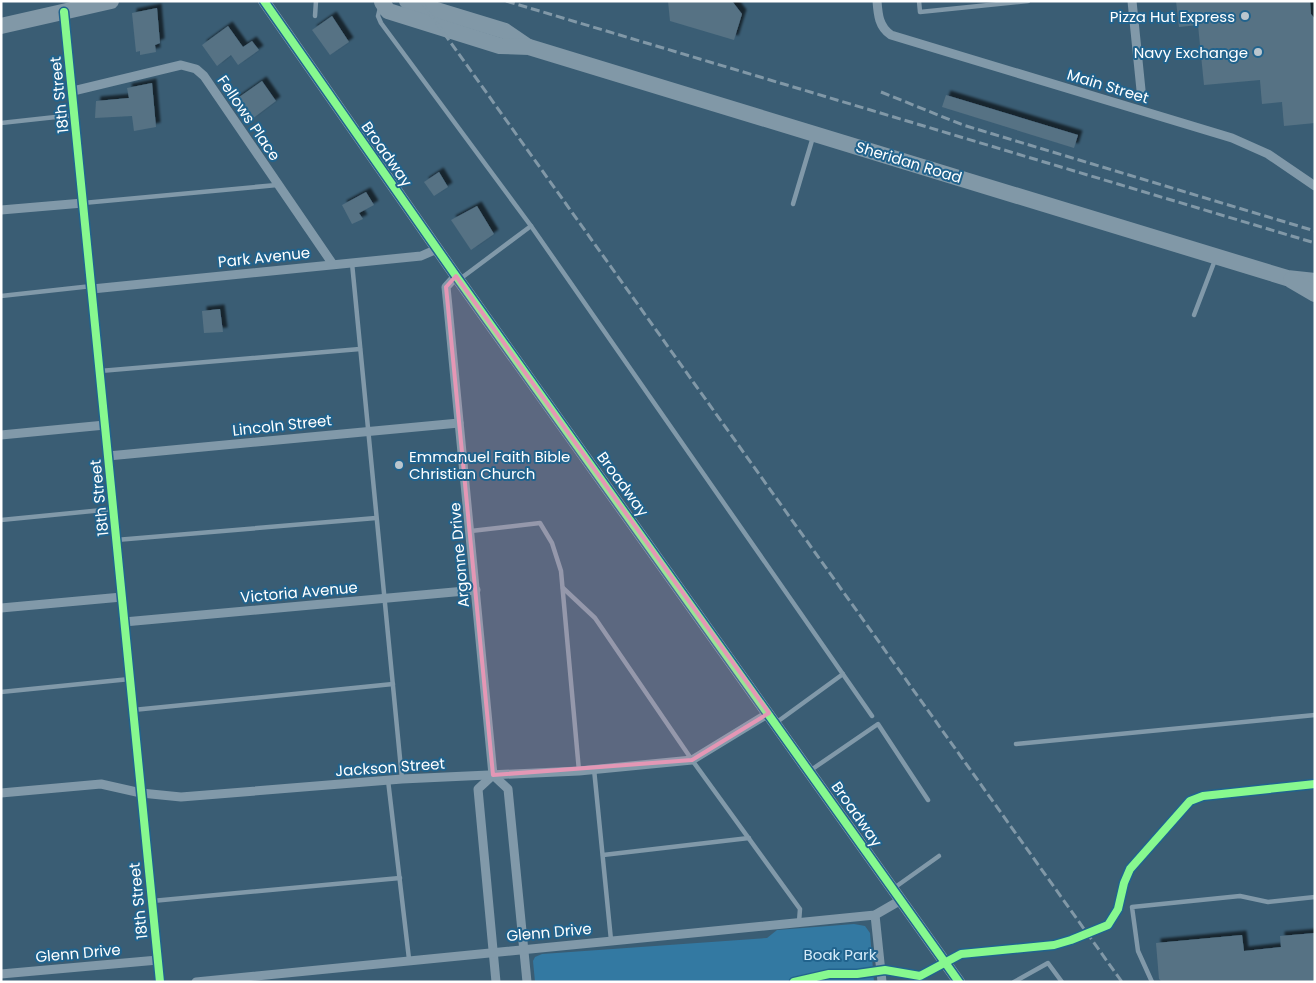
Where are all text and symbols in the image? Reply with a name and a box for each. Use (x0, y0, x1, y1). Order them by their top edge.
place label: Pizza Hut Express (1110, 6, 1235, 27)
marker: Pizza Hut Express (1239, 10, 1251, 22)
place label: Navy Exchange (1134, 42, 1248, 63)
marker: Navy Exchange (1252, 46, 1264, 58)
street label: 18th Street (45, 55, 73, 135)
street label: Main Street (1065, 64, 1151, 108)
street label: Fellows Place (213, 71, 285, 165)
street label: Broadway (357, 117, 418, 191)
street label: Sheridan Road (853, 136, 965, 188)
street label: Park Avenue (217, 242, 311, 272)
street label: Lincoln Street (231, 409, 333, 441)
place label: Emmanuel Faith Bible Christian Church (409, 446, 570, 484)
street label: Broadway (592, 447, 654, 521)
street label: 18th Street (85, 458, 113, 538)
marker: Emmanuel Faith Bible Christian Church (393, 459, 405, 471)
street label: Argonne Drive (444, 502, 474, 608)
street label: Victoria Avenue (239, 576, 359, 608)
street label: Jackson Street (334, 753, 446, 781)
street label: Broadway (827, 777, 888, 851)
street label: 18th Street (124, 861, 152, 941)
street label: Glenn Drive (506, 918, 592, 946)
street label: Glenn Drive (35, 939, 121, 967)
park label: Boak Park (804, 944, 877, 965)

